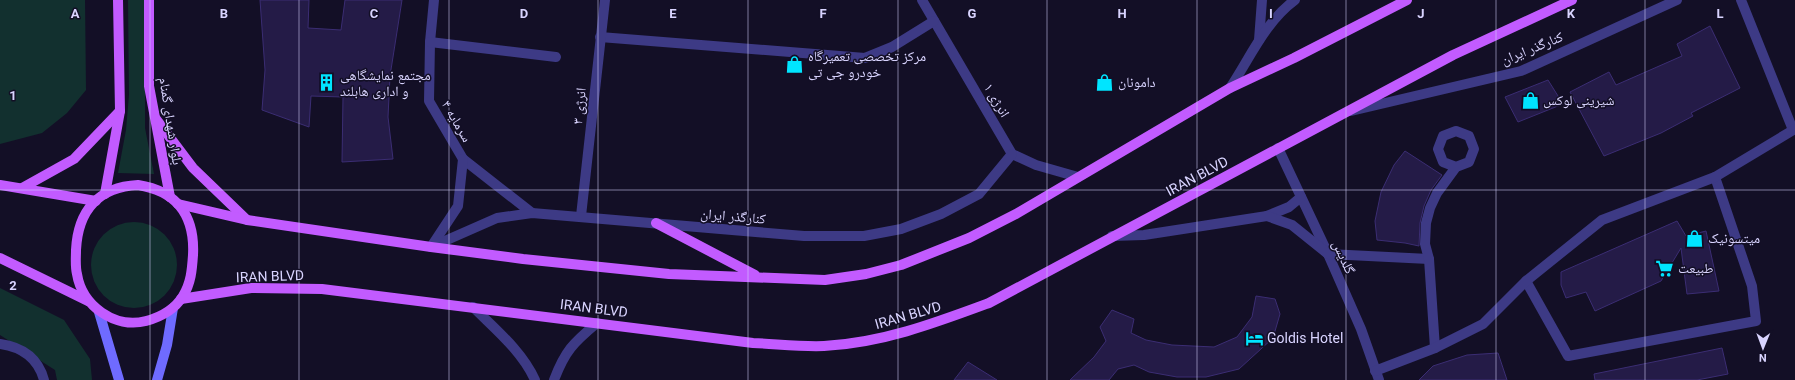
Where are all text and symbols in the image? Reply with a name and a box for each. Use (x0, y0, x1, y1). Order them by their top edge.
text: A (71, 6, 80, 21)
text: B (220, 6, 228, 21)
text: C (370, 6, 379, 21)
text: D (520, 6, 528, 21)
text: E (669, 6, 677, 21)
text: F (819, 6, 827, 21)
text: G (968, 6, 977, 21)
text: H (1117, 6, 1127, 21)
text: I (1269, 6, 1273, 21)
text: J (1417, 6, 1425, 21)
text: K (1567, 6, 1576, 21)
text: L (1716, 6, 1724, 21)
street label: کنارگذر ایران (1499, 28, 1566, 69)
place label: مرکز تخصصی تعمیرگاه خودرو جی تی (808, 48, 926, 81)
shop icon: مرکز تخصصی تعمیرگاه خودرو جی تی (785, 54, 805, 74)
place label: مجتمع نمایشگاهی و اداری هابلند (340, 67, 431, 100)
shop icon: دامونان (1095, 72, 1115, 92)
building icon: مجتمع نمایشگاهی و اداری هابلند (317, 73, 337, 93)
place label: دامونان (1118, 74, 1156, 91)
street label: بلوار شهدای گمنام (154, 76, 186, 167)
street label: انرژی ۱ (980, 80, 1013, 120)
street label: انرژی ۳ (569, 87, 590, 125)
text: 1 (9, 88, 17, 103)
shop icon: شيرينی لوكس (1520, 90, 1540, 110)
place label: شيرينی لوكس (1543, 92, 1614, 109)
street label: سرمایه ۴ (438, 97, 475, 145)
street label: IRAN BLVD (1163, 153, 1231, 199)
street label: کنارگذر ایران (700, 205, 767, 228)
shop icon: میتسونیک (1685, 228, 1705, 248)
place label: میتسونیک (1708, 230, 1760, 247)
street label: گلدیس (1329, 238, 1358, 277)
supermarket icon: طبیعت (1655, 258, 1675, 278)
place label: طبیعت (1678, 260, 1714, 276)
street label: IRAN BLVD (236, 267, 304, 285)
text: 2 (9, 278, 17, 293)
street label: IRAN BLVD (559, 296, 629, 320)
street label: IRAN BLVD (873, 298, 943, 332)
hotel icon: Goldis Hotel (1244, 328, 1264, 348)
north arrow (1743, 328, 1783, 368)
place label: Goldis Hotel (1267, 330, 1343, 346)
text: N (1759, 351, 1767, 364)

